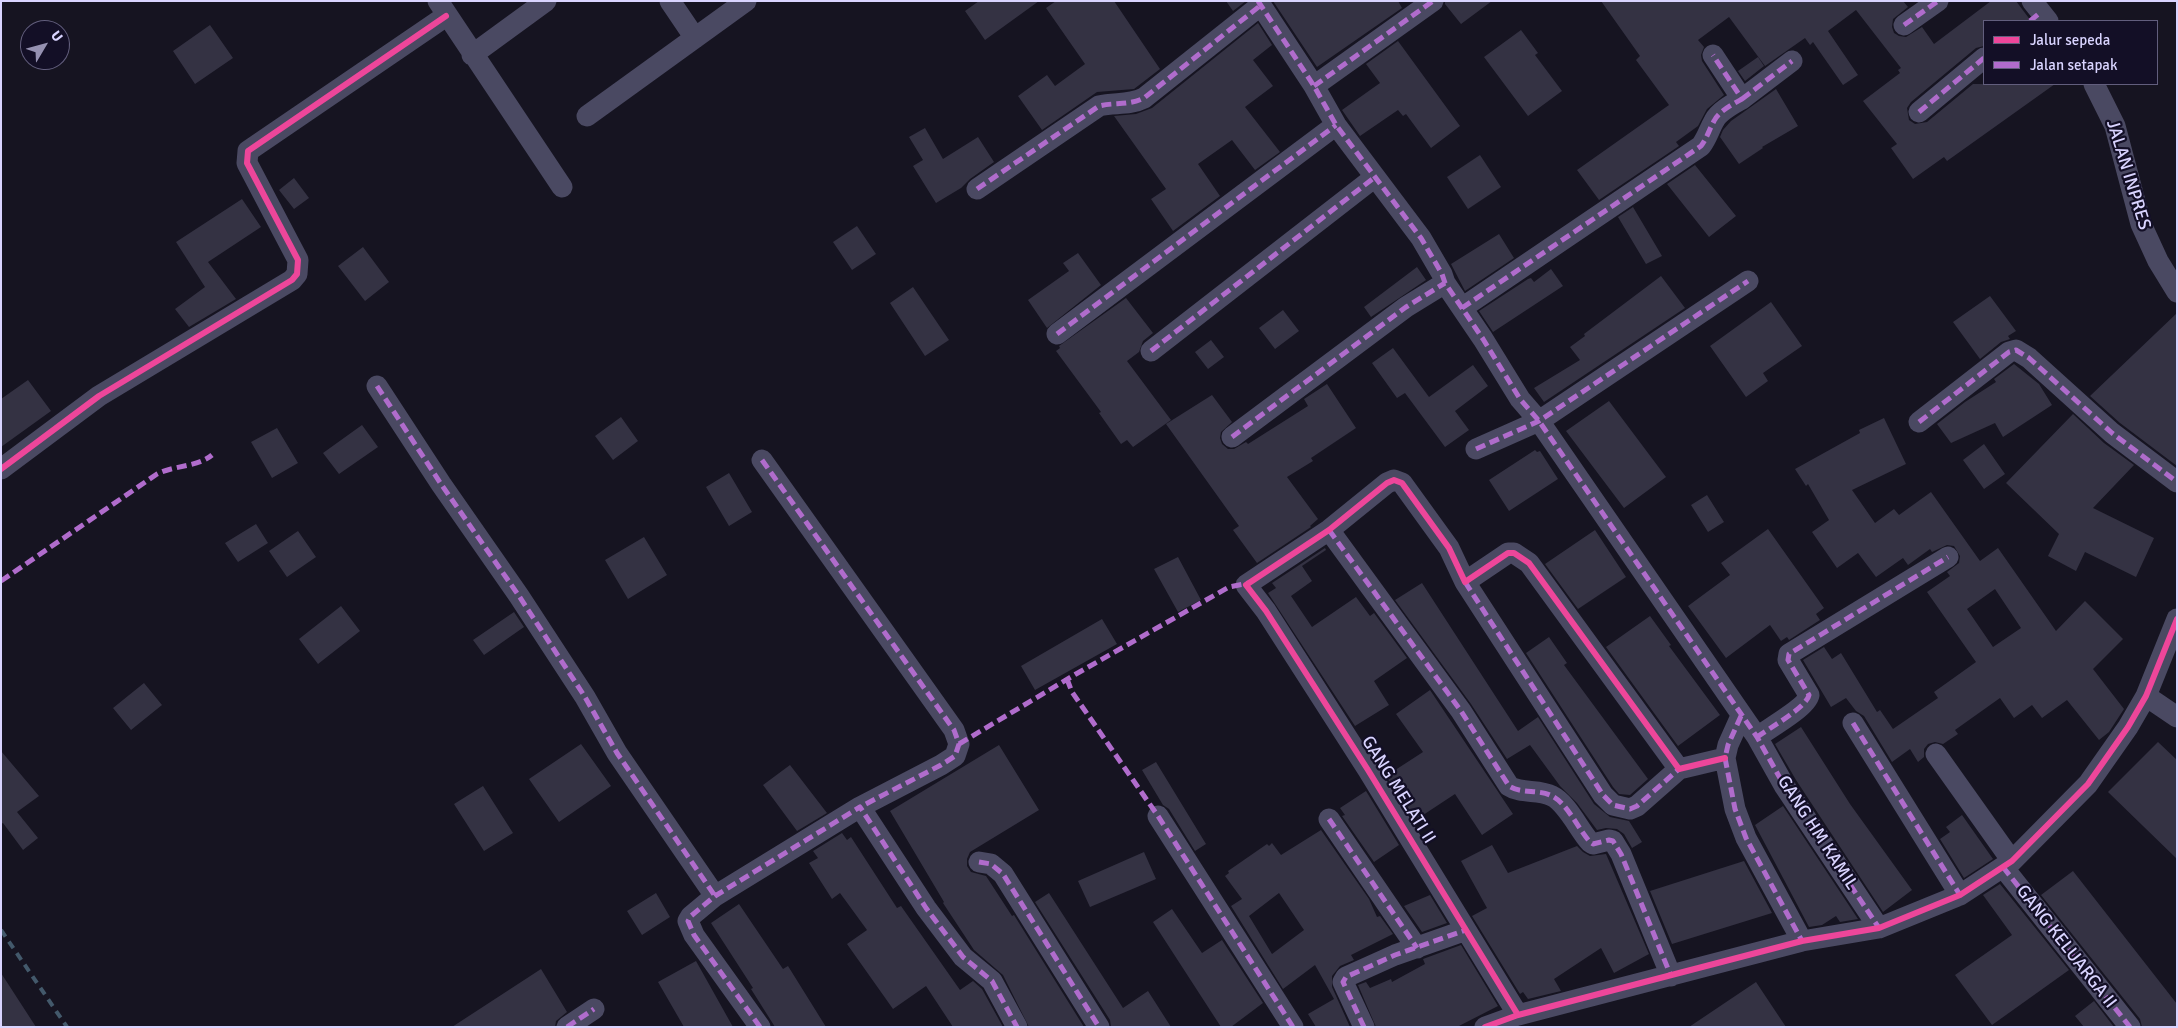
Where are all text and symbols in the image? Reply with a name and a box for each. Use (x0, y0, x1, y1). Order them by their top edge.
north arrow (20, 20, 70, 70)
legend (1983, 20, 2158, 85)
text: U (47, 27, 66, 45)
text: Jalur sepeda (2030, 31, 2110, 49)
text: Jalan setapak (2030, 56, 2117, 74)
street label: JALAN INPRES (2101, 117, 2155, 233)
street label: GANG MELATI II (1356, 732, 1440, 848)
street label: GANG HM KAMIL (1772, 772, 1862, 894)
street label: GANG KELUARGA II (2011, 881, 2121, 1013)

